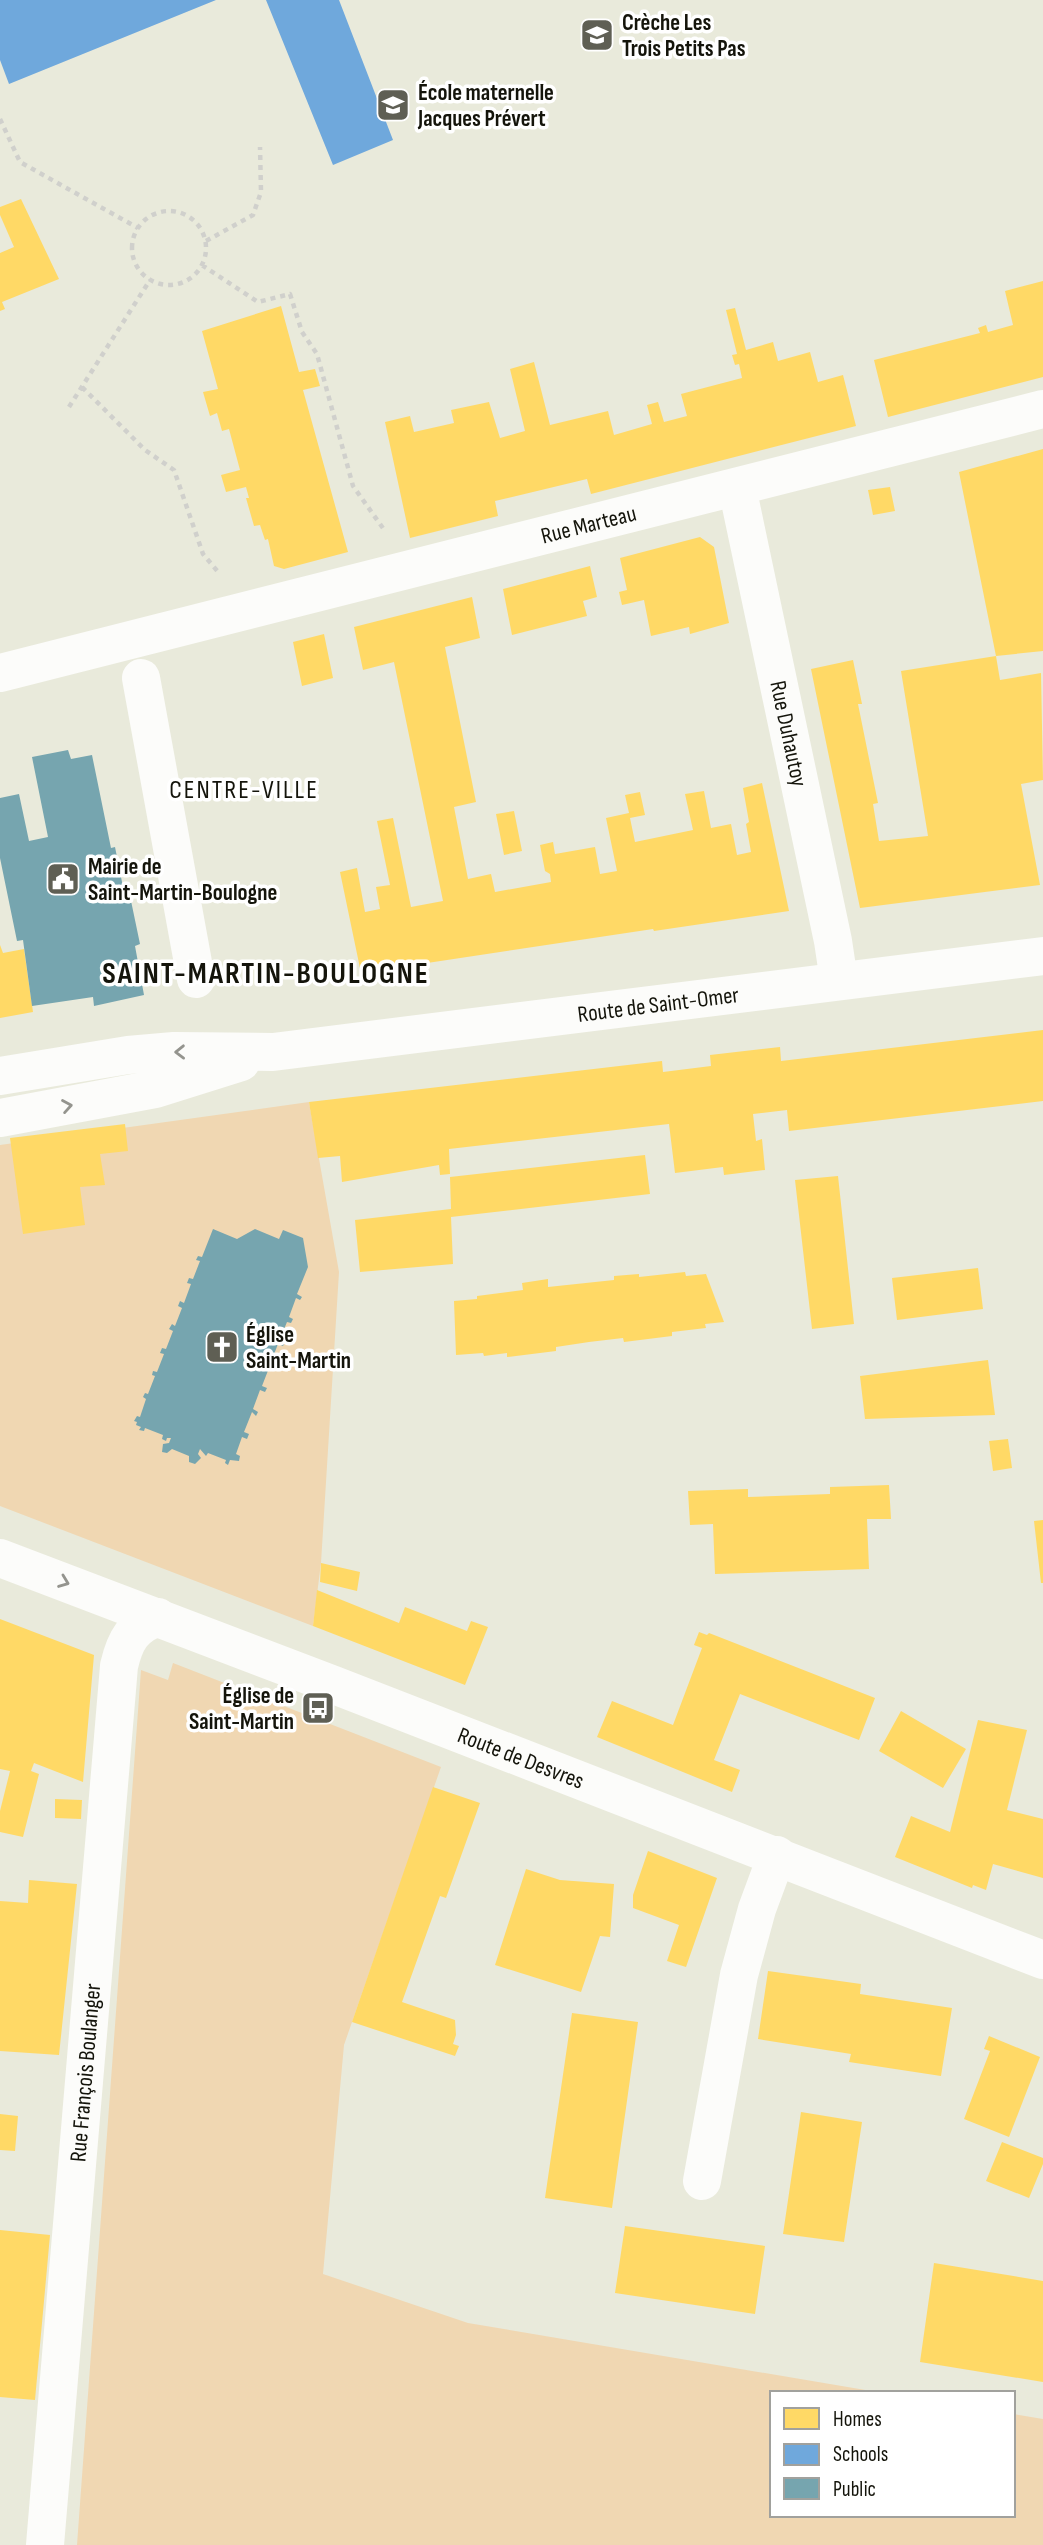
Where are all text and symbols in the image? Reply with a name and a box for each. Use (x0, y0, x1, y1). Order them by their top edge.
place label: Crèche Les Trois Petits Pas (622, 9, 746, 63)
school or university icon: Crèche Les Trois Petits Pas (578, 16, 616, 54)
place label: École maternelle Jacques Prévert (417, 79, 554, 133)
school or university icon: École maternelle Jacques Prévert (374, 86, 412, 124)
street label: Rue Marteau (538, 500, 639, 551)
street label: Rue Duhautoy (763, 678, 813, 789)
district label: CENTRE-VILLE (169, 775, 319, 806)
place label: Mairie de Saint-Martin-Boulogne (88, 853, 277, 907)
public building icon: Mairie de Saint-Martin-Boulogne (44, 860, 82, 898)
district label: SAINT-MARTIN-BOULOGNE (102, 956, 430, 992)
street label: Route de Saint-Omer (576, 981, 741, 1029)
one-way arrow (175, 1044, 186, 1059)
one-way arrow (61, 1099, 73, 1114)
place label: Église Saint-Martin (246, 1321, 351, 1375)
church icon: Église Saint-Martin (203, 1328, 241, 1366)
one-way arrow (57, 1574, 69, 1588)
place label: Église de Saint-Martin (189, 1682, 294, 1736)
bus stop icon: Église de Saint-Martin (299, 1689, 337, 1727)
street label: Route de Desvres (454, 1721, 588, 1796)
street label: Rue François Boulanger (64, 1982, 107, 2163)
legend (770, 2391, 1015, 2517)
text: Homes (833, 2407, 882, 2432)
text: Schools (833, 2442, 888, 2467)
text: Public (833, 2477, 876, 2502)

